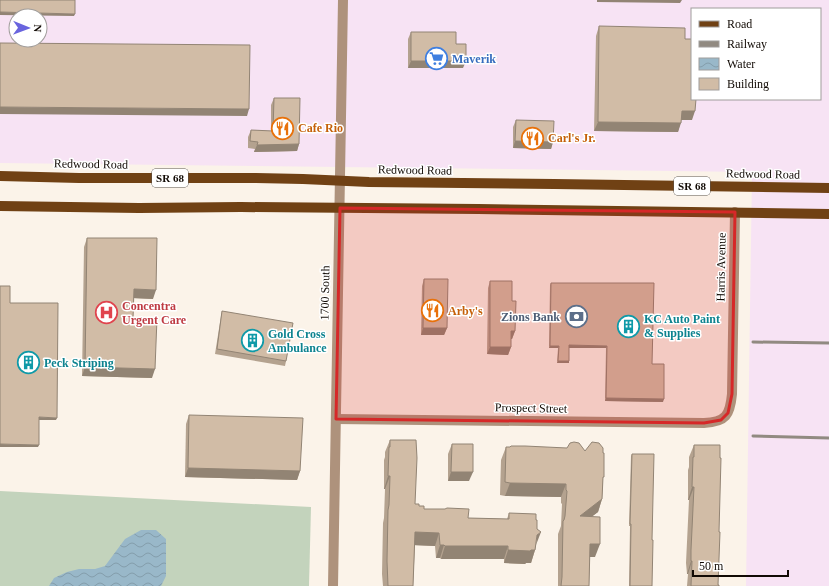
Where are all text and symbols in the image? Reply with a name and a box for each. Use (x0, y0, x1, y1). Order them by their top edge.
north arrow (8, 8, 48, 48)
legend (691, 8, 821, 100)
text: Road (727, 17, 752, 31)
text: N (32, 24, 44, 32)
text: Railway (727, 37, 767, 51)
supermarket icon: Maverik (423, 46, 449, 72)
place label: Maverik (452, 52, 496, 66)
text: Water (727, 57, 755, 71)
text: Building (727, 77, 769, 91)
restaurant icon: Cafe Rio (269, 115, 295, 141)
place label: Cafe Rio (298, 121, 343, 135)
restaurant icon: Carl's Jr. (519, 125, 545, 151)
place label: Carl's Jr. (548, 131, 596, 145)
street label: Redwood Road (54, 156, 128, 172)
street label: Redwood Road (378, 162, 452, 178)
street label: Redwood Road (726, 166, 800, 182)
road number: SR 68 (152, 169, 188, 187)
road number: SR 68 (674, 177, 710, 195)
street label: Harris Avenue (713, 233, 729, 301)
street label: 1700 South (318, 265, 332, 321)
restaurant icon: Arby's (420, 298, 446, 324)
place label: Concentra Urgent Care (122, 299, 187, 327)
hospital icon: Concentra Urgent Care (94, 300, 120, 326)
place label: Arby's (448, 304, 483, 318)
bank icon: Zions Bank (563, 304, 589, 330)
place label: Zions Bank (501, 310, 560, 324)
place label: KC Auto Paint & Supplies (644, 312, 720, 340)
building icon: KC Auto Paint & Supplies (616, 313, 642, 339)
place label: Gold Cross Ambulance (268, 327, 327, 355)
building icon: Gold Cross Ambulance (240, 328, 266, 354)
building icon: Peck Striping (15, 350, 41, 376)
place label: Peck Striping (44, 356, 114, 370)
street label: Prospect Street (495, 400, 568, 416)
scale bar (693, 552, 788, 578)
text: 50 m (699, 559, 724, 573)

